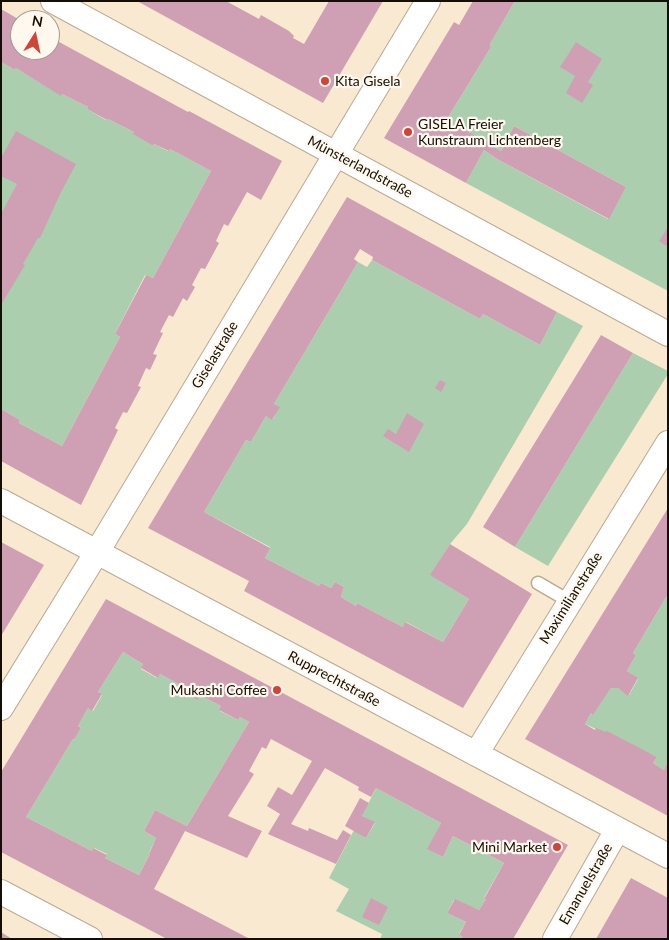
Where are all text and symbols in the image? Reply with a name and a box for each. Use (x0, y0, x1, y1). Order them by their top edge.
north arrow (10, 10, 60, 60)
text: N (31, 11, 44, 30)
place label: Kita Gisela (335, 73, 400, 89)
marker: Kita Gisela (319, 75, 331, 87)
place label: GISELA Freier Kunstraum Lichtenberg (418, 116, 561, 148)
marker: GISELA Freier Kunstraum Lichtenberg (402, 126, 414, 138)
street label: Münsterlandstraße (305, 132, 415, 202)
street label: Giselastraße (188, 318, 242, 392)
street label: Maximilianstraße (536, 549, 606, 647)
street label: Rupprechtstraße (285, 648, 383, 710)
place label: Mukashi Coffee (171, 682, 267, 698)
marker: Mukashi Coffee (271, 684, 283, 696)
place label: Mini Market (472, 839, 547, 855)
street label: Emanuelstraße (556, 840, 616, 928)
marker: Mini Market (551, 841, 563, 853)

